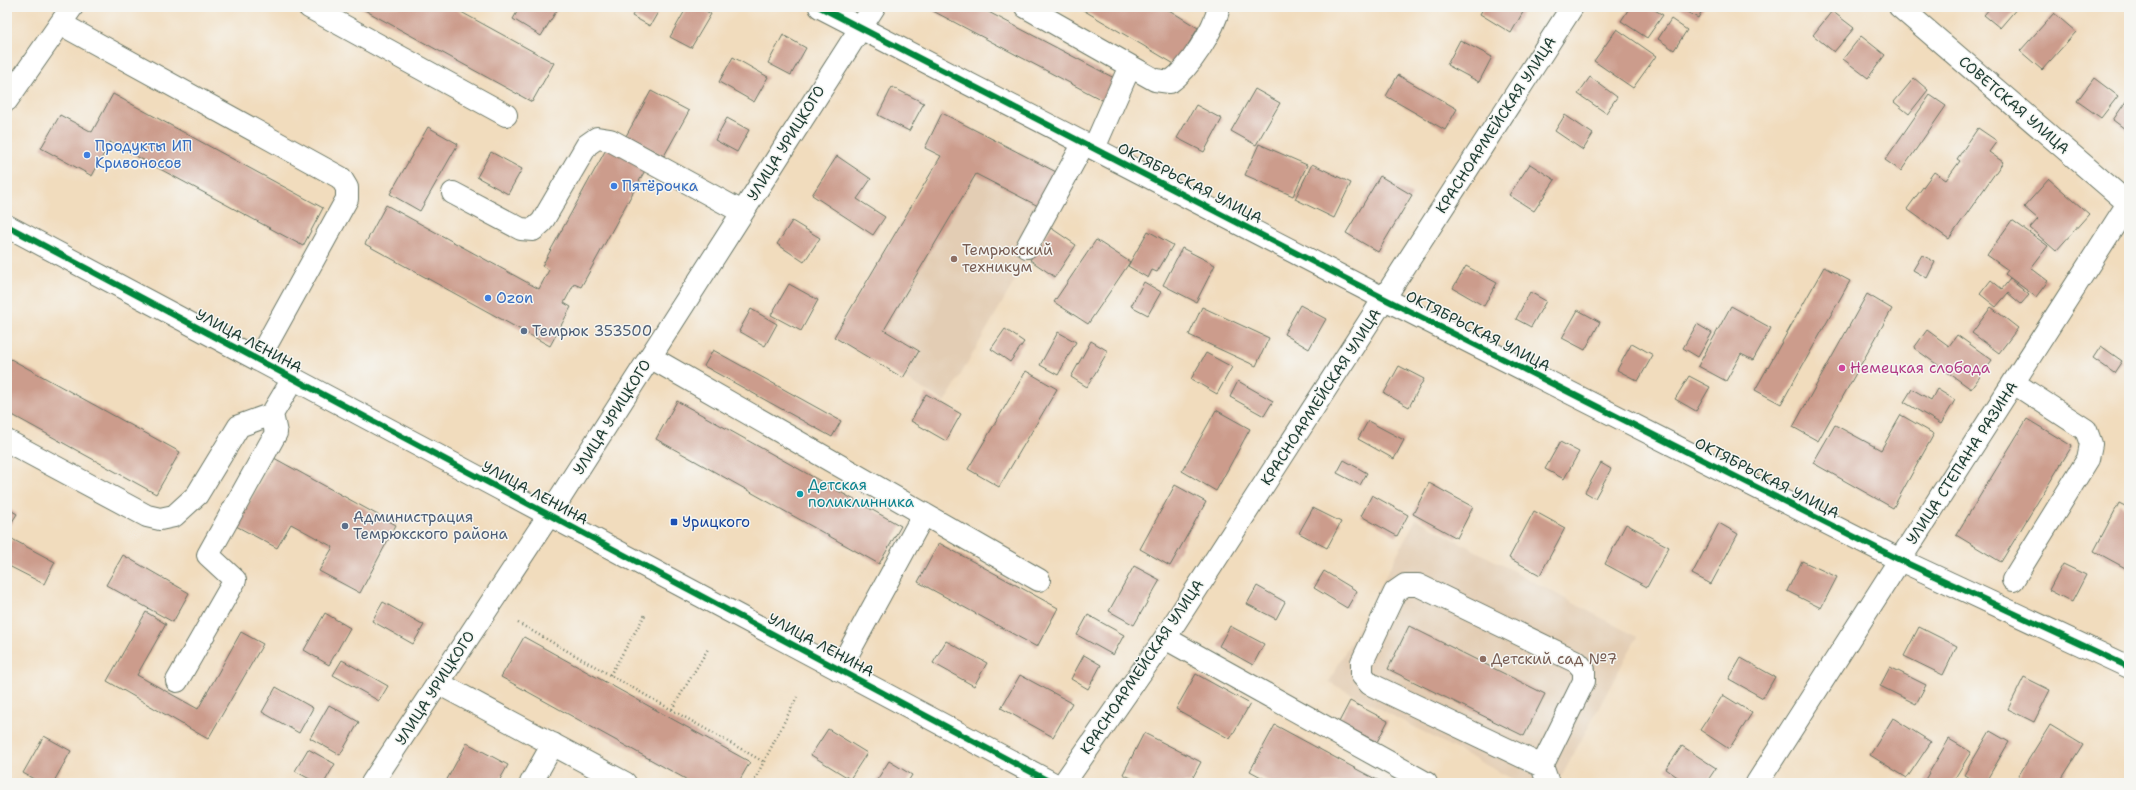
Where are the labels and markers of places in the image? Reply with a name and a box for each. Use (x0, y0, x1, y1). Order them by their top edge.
place label: Продукты ИП Кривоносов (95, 136, 192, 173)
marker: Продукты ИП Кривоносов (82, 150, 92, 160)
place label: Пятёрочка (622, 176, 699, 196)
marker: Пятёрочка (609, 181, 619, 191)
place label: Темрюкский техникум (962, 240, 1053, 277)
marker: Темрюкский техникум (949, 254, 959, 264)
place label: Ozon (496, 288, 533, 308)
marker: Ozon (483, 293, 493, 303)
place label: Темрюк 353500 (532, 321, 652, 341)
marker: Темрюк 353500 (519, 326, 529, 336)
place label: Немецкая слобода (1850, 358, 1991, 378)
marker: Немецкая слобода (1837, 363, 1847, 373)
place label: Детская поликлинника (808, 475, 915, 512)
marker: Детская поликлинника (795, 489, 805, 499)
place label: Администрация Темрюкского района (353, 507, 509, 544)
place label: Урицкого (682, 512, 750, 532)
marker: Урицкого (669, 517, 679, 527)
marker: Администрация Темрюкского района (340, 521, 350, 531)
place label: Детский сад №7 (1491, 649, 1617, 669)
marker: Детский сад №7 (1478, 654, 1488, 664)

